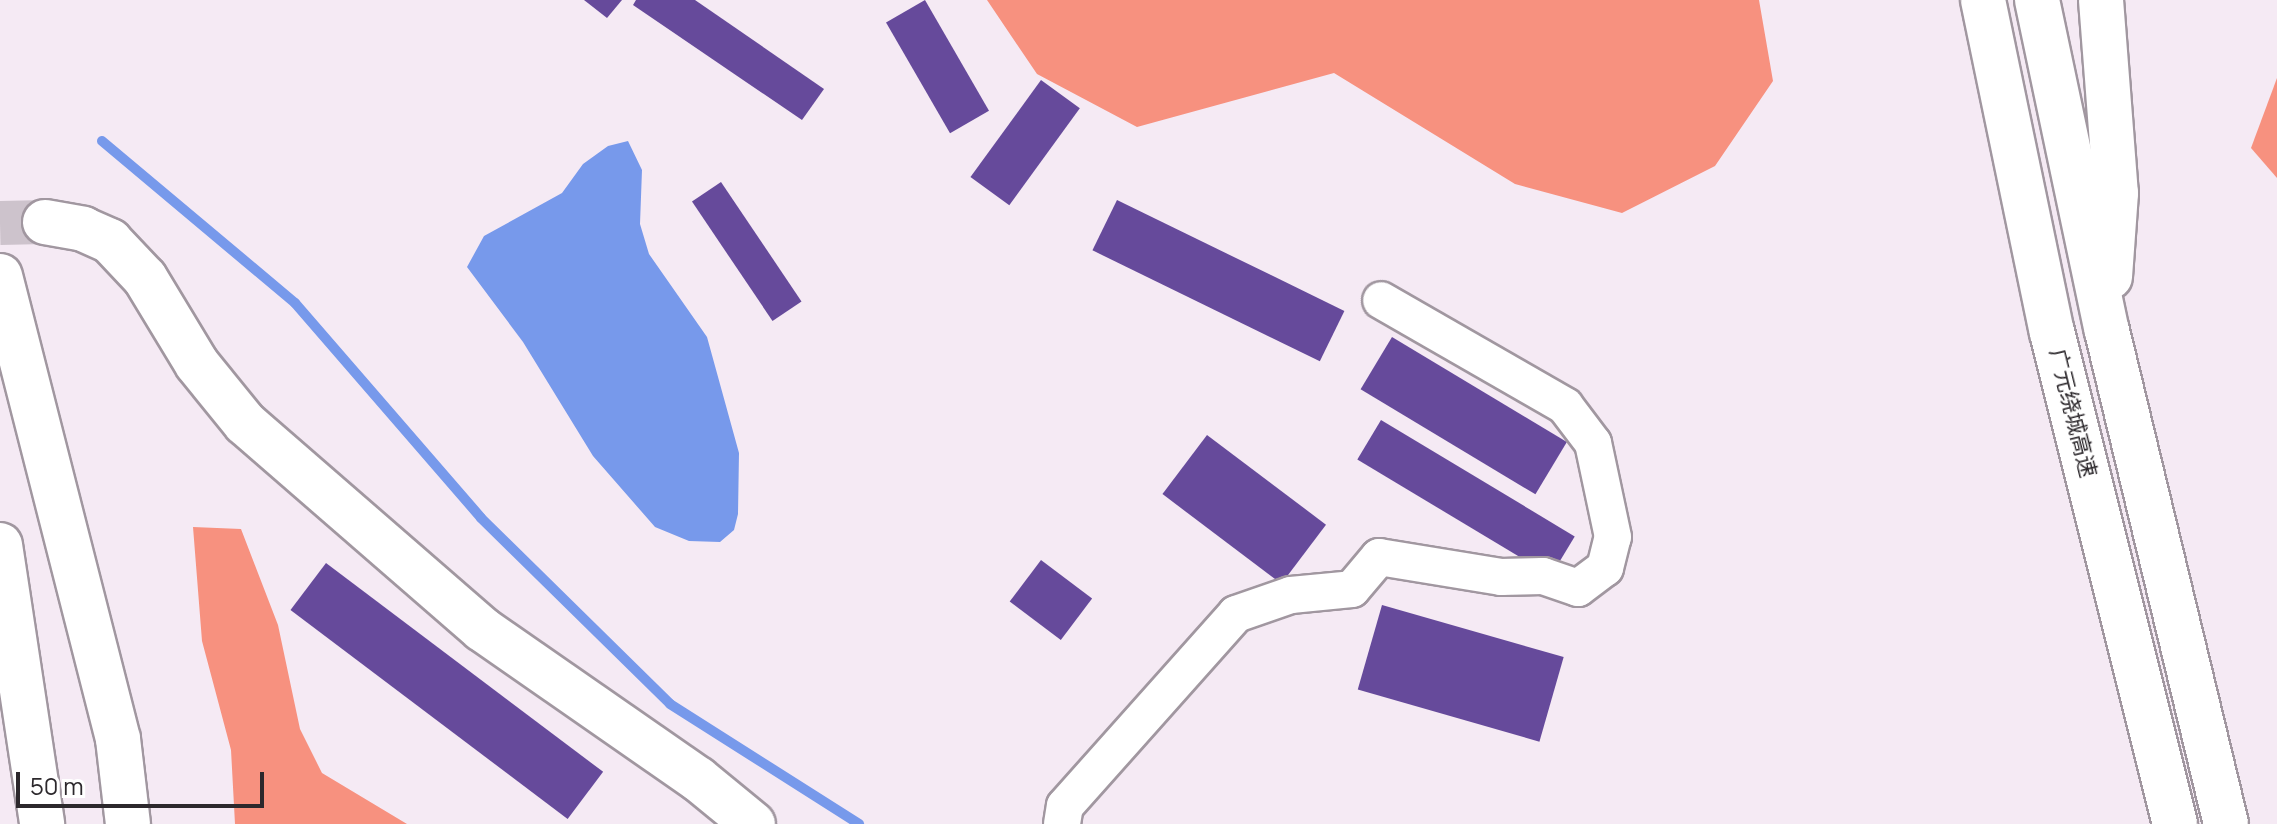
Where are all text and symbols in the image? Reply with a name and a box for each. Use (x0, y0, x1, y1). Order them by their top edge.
street label: 广元绕城高速 (2044, 346, 2102, 480)
scale bar (20, 756, 268, 806)
text: 50 m (30, 769, 84, 802)

